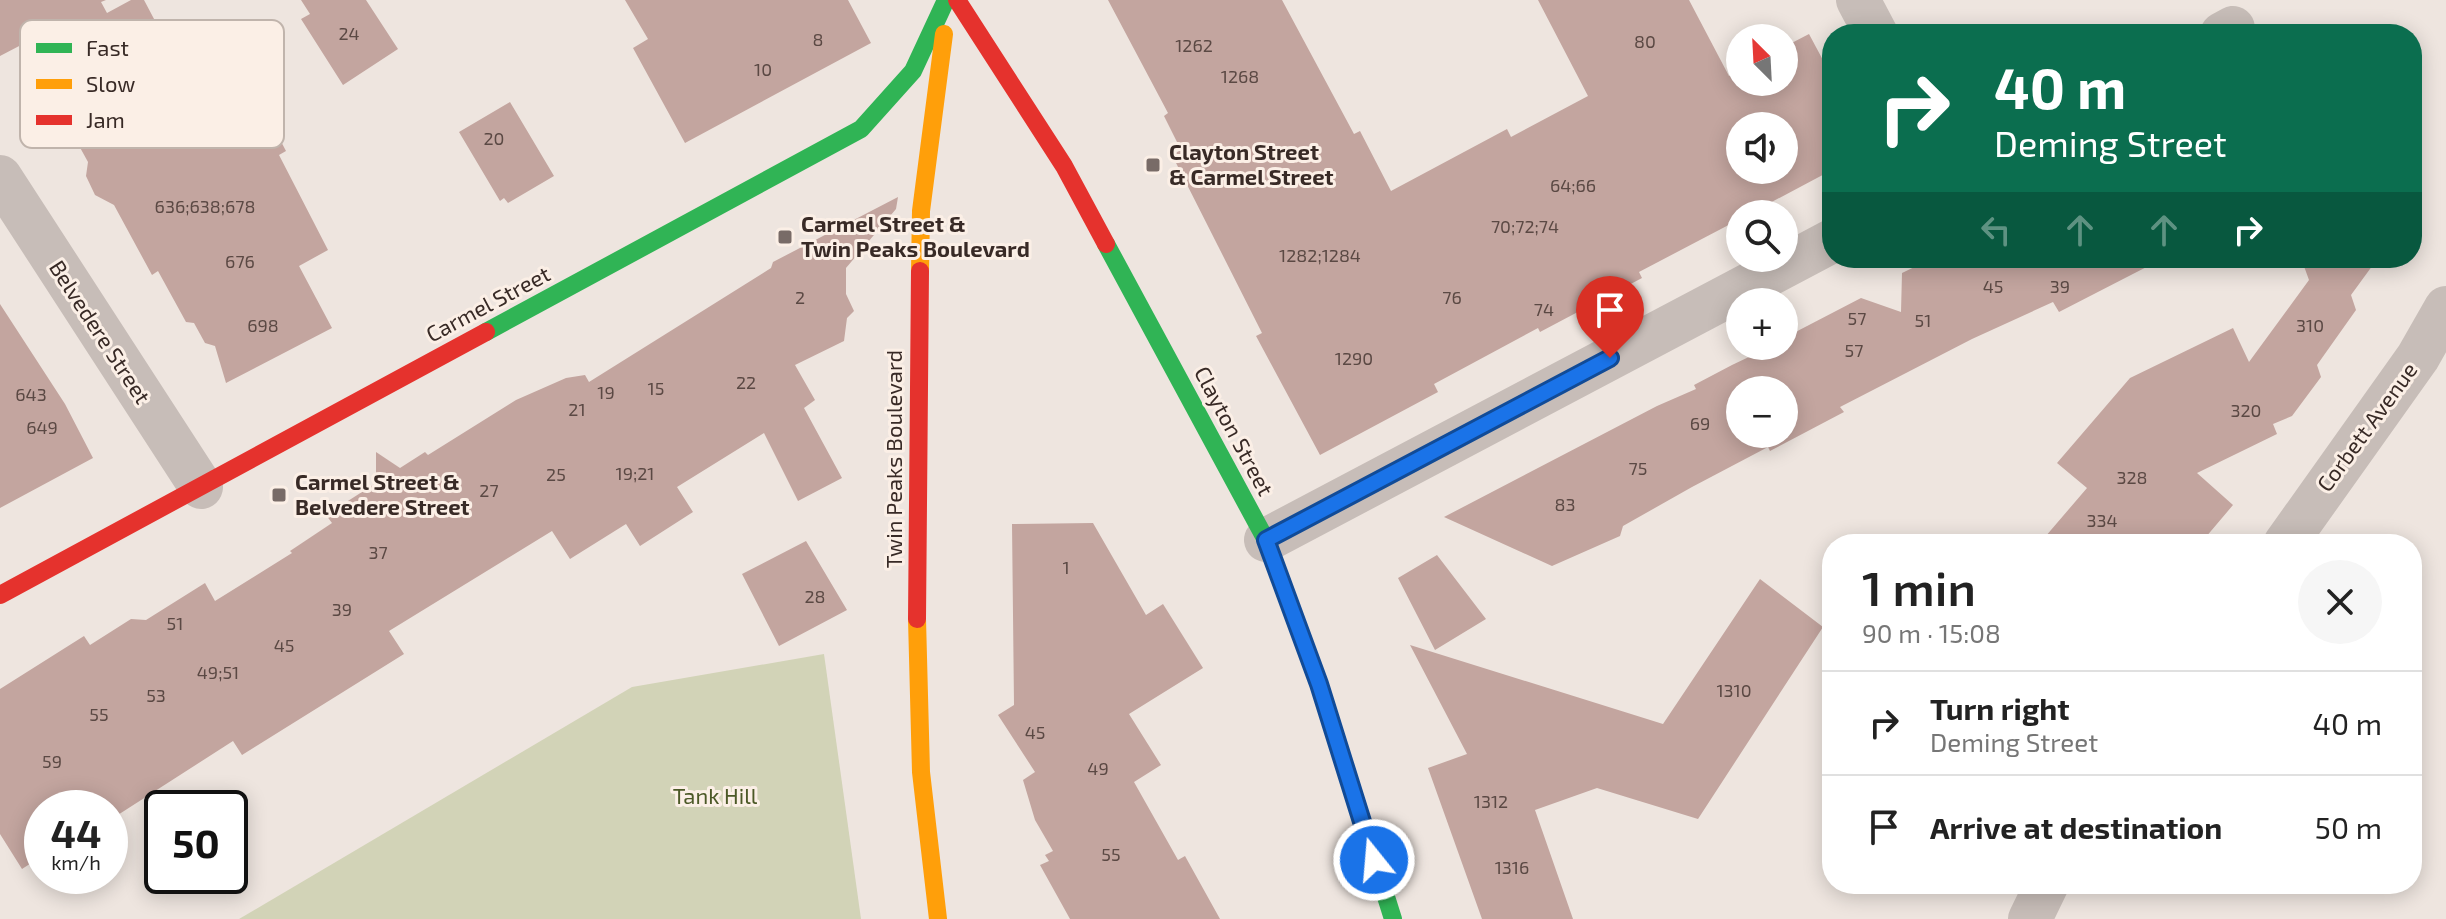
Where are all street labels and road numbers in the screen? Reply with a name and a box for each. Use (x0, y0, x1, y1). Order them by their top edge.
street label: Belvedere Street (45, 255, 157, 408)
street label: Carmel Street (421, 260, 554, 347)
street label: Twin Peaks Boulevard (880, 350, 906, 568)
street label: Corbett Avenue (2311, 357, 2422, 496)
street label: Clayton Street (1190, 362, 1280, 500)

